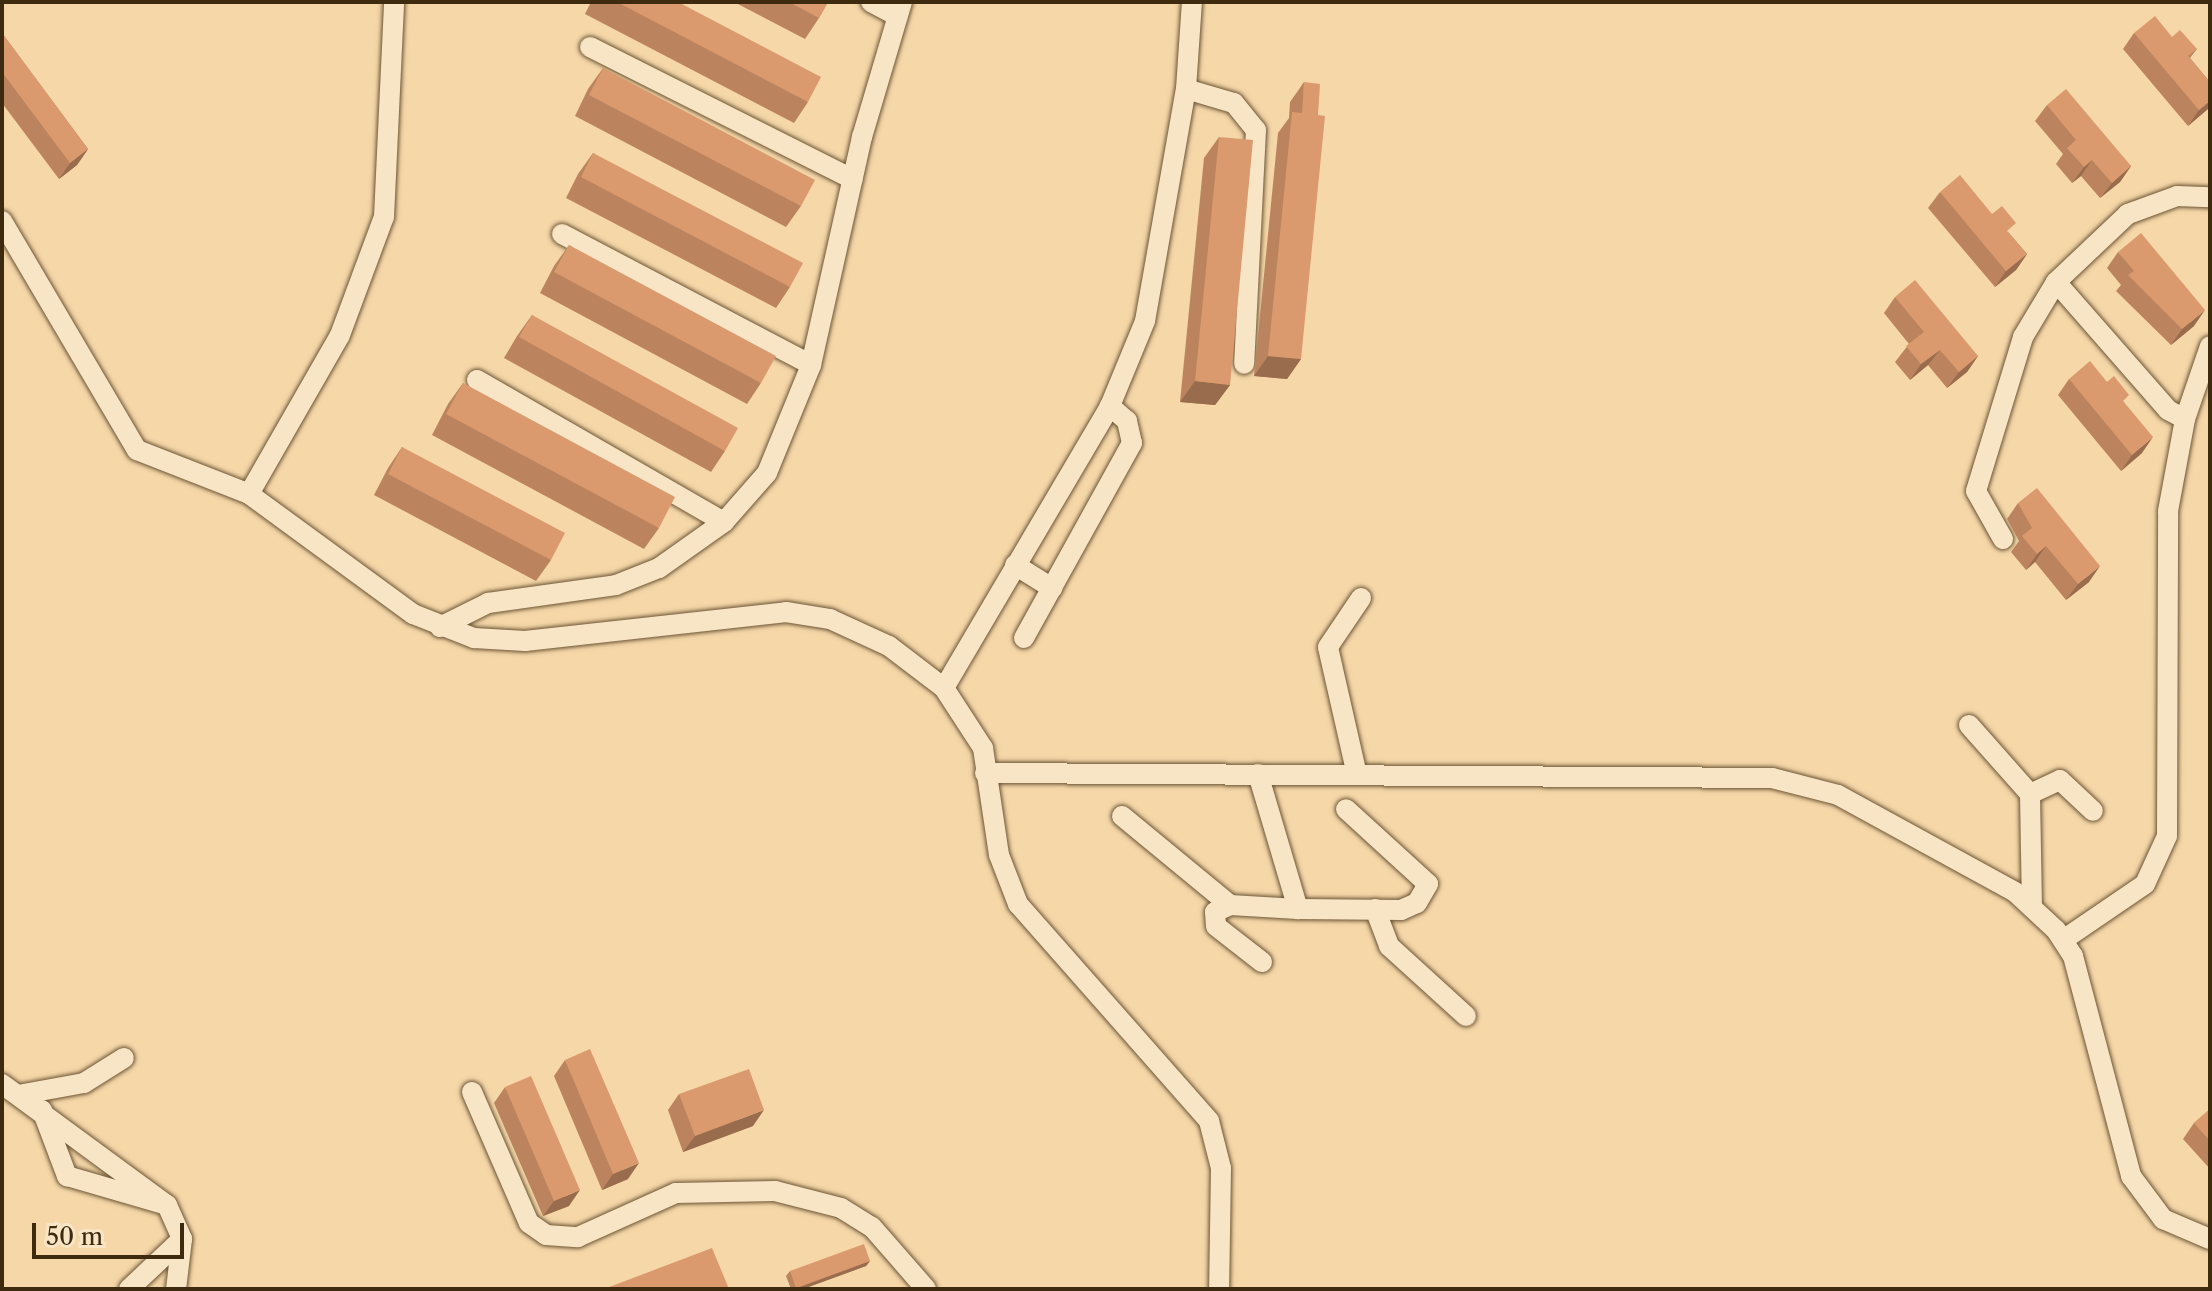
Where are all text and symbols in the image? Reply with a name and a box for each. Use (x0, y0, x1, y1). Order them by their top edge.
scale bar (36, 1207, 188, 1257)
text: 50 m (46, 1222, 103, 1251)

